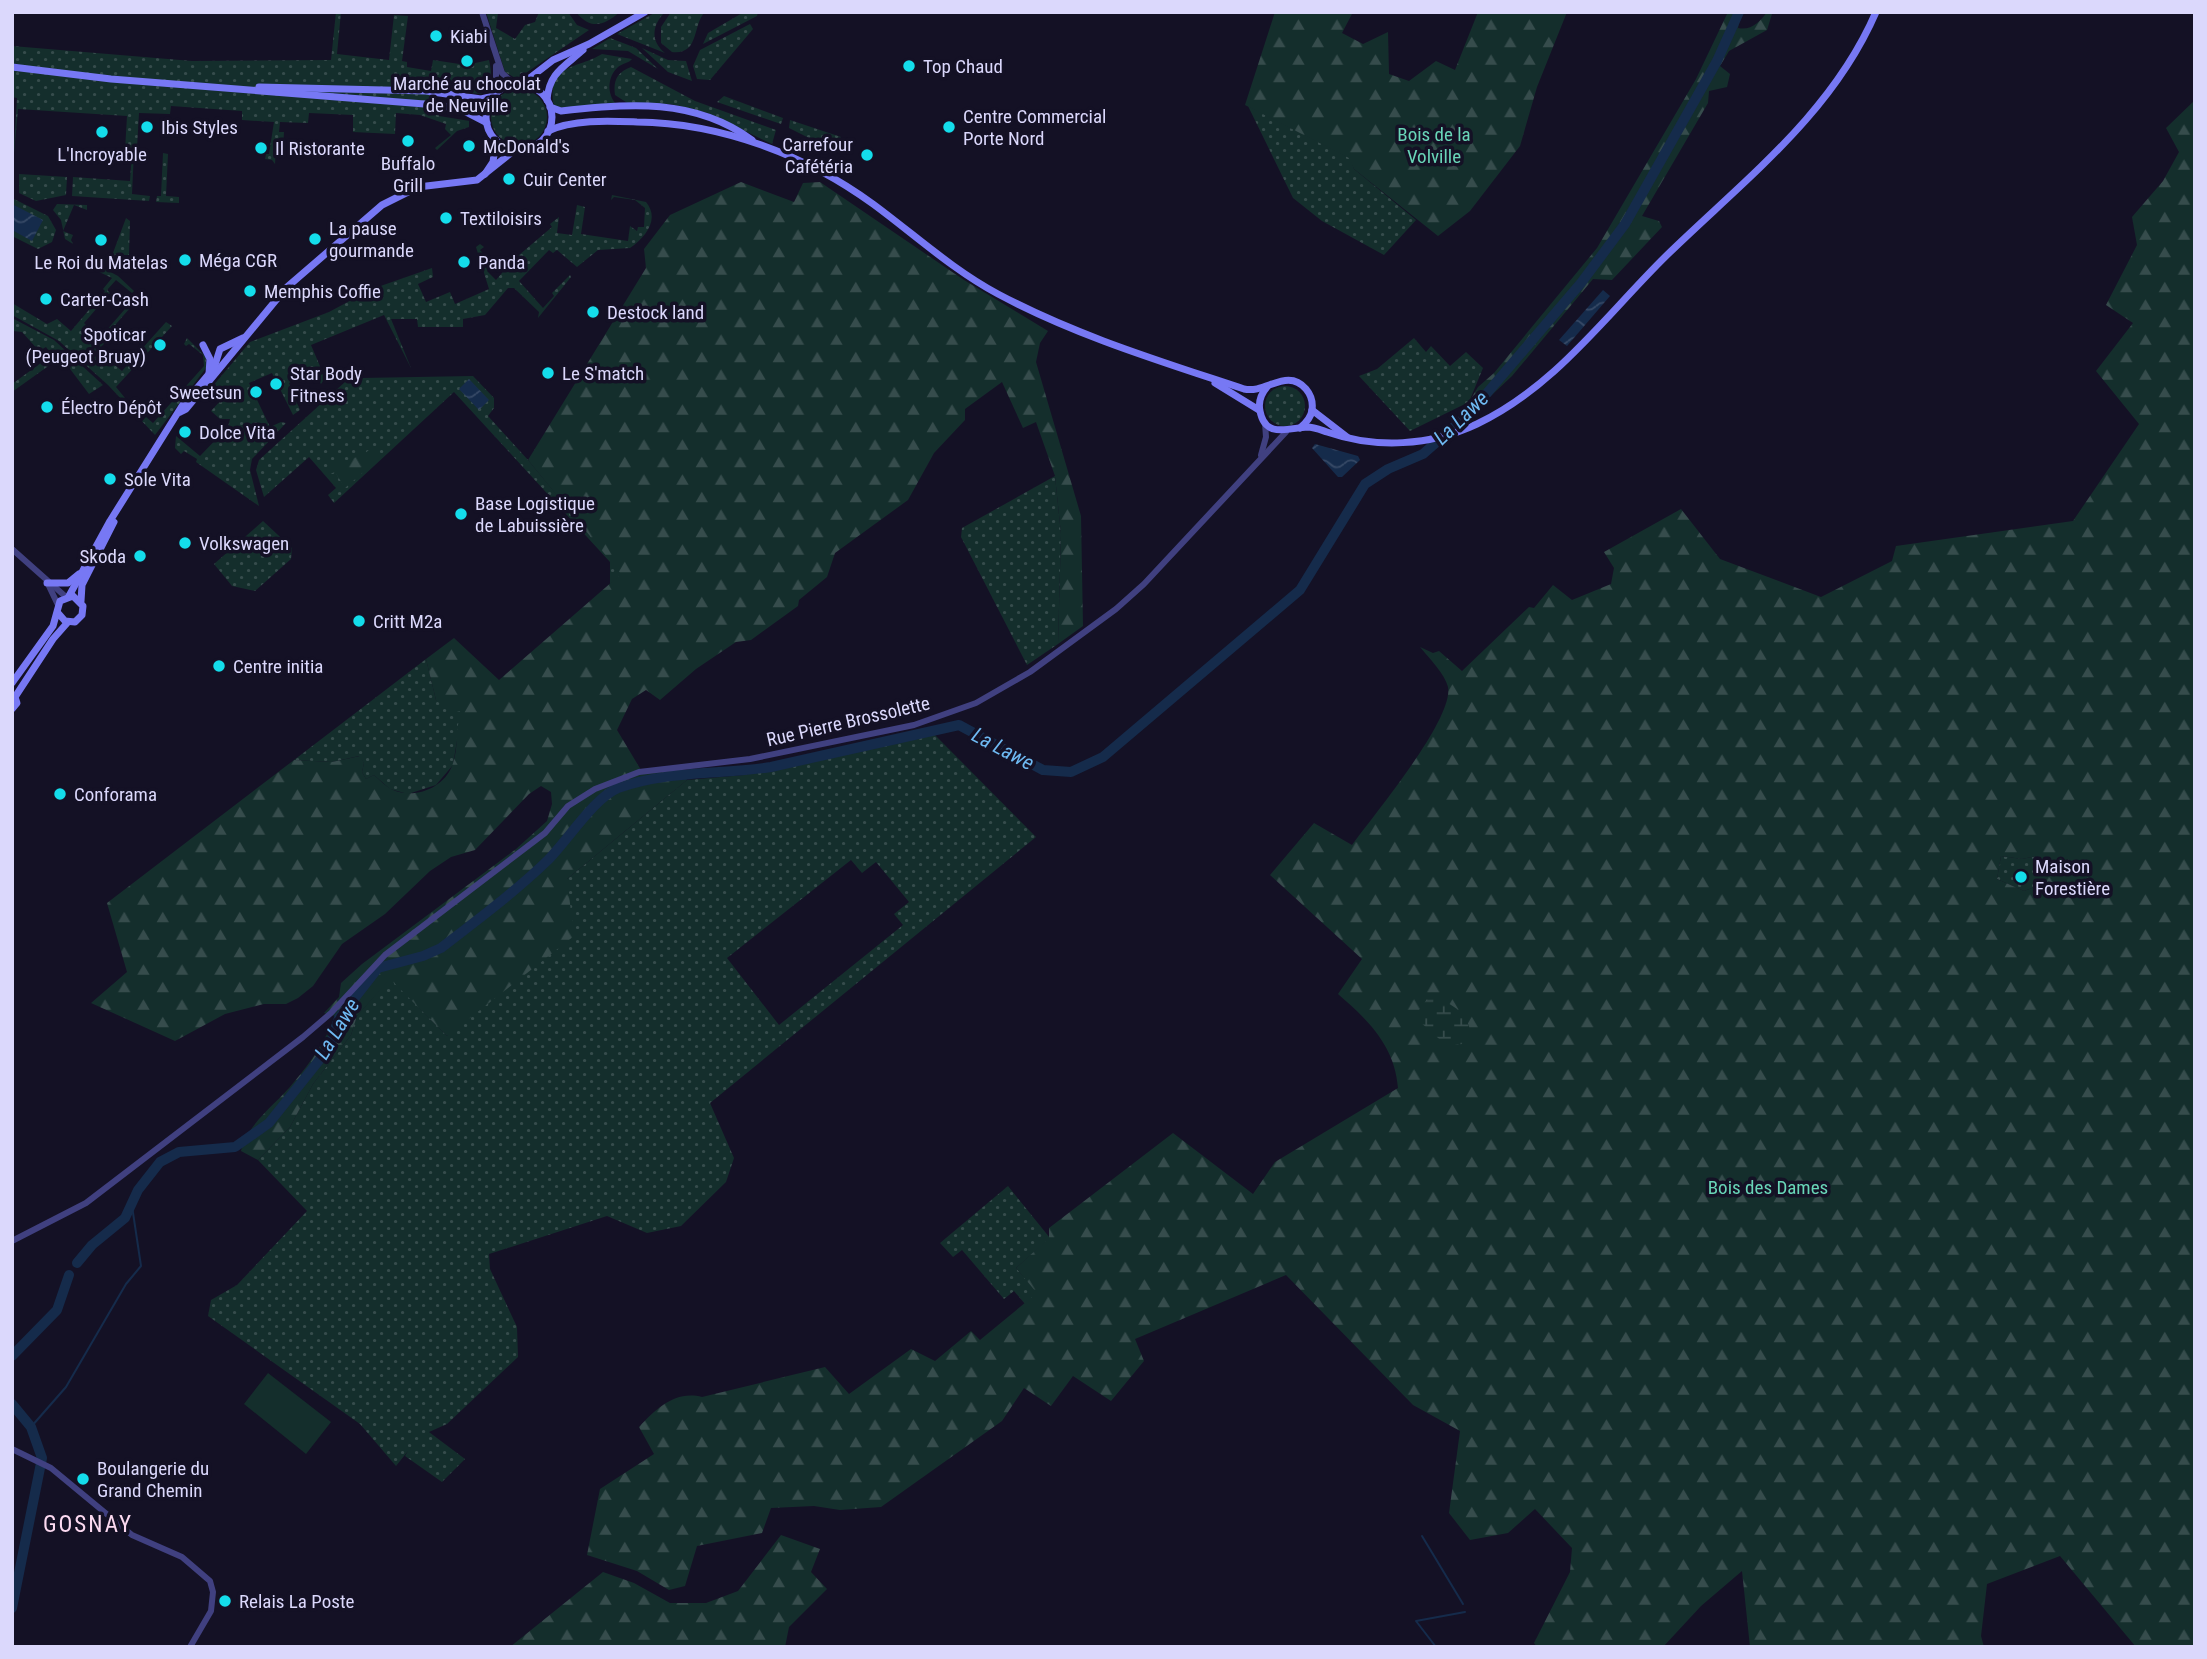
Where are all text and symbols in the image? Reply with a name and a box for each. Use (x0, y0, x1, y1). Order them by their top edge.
place label: Kiabi (450, 25, 488, 48)
marker: Kiabi (428, 28, 444, 44)
marker: Marché au chocolat de Neuville (459, 53, 475, 69)
place label: Top Chaud (923, 55, 1003, 78)
marker: Top Chaud (901, 58, 917, 74)
place label: Marché au chocolat de Neuville (393, 72, 541, 117)
place label: Centre Commercial Porte Nord (963, 105, 1106, 150)
place label: Ibis Styles (161, 116, 238, 139)
marker: Ibis Styles (139, 119, 155, 135)
marker: Centre Commercial Porte Nord (941, 119, 957, 135)
park label: Bois de la Volville (1397, 123, 1471, 168)
marker: L'Incroyable (94, 124, 110, 140)
marker: Buffalo Grill (400, 133, 416, 149)
place label: Carrefour Cafétéria (782, 133, 853, 178)
place label: McDonald's (483, 135, 570, 158)
place label: Il Ristorante (275, 137, 365, 160)
marker: McDonald's (461, 138, 477, 154)
marker: Il Ristorante (253, 140, 269, 156)
place label: L'Incroyable (57, 143, 147, 166)
marker: Carrefour Cafétéria (859, 147, 875, 163)
place label: Buffalo Grill (381, 152, 435, 197)
place label: Cuir Center (523, 168, 607, 191)
marker: Cuir Center (501, 171, 517, 187)
place label: Textiloisirs (460, 207, 542, 230)
marker: Textiloisirs (438, 210, 454, 226)
place label: La pause gourmande (329, 217, 414, 262)
marker: La pause gourmande (307, 231, 323, 247)
marker: Le Roi du Matelas (93, 232, 109, 248)
place label: Méga CGR (199, 249, 277, 272)
place label: Le Roi du Matelas (34, 251, 168, 274)
place label: Panda (478, 251, 525, 274)
marker: Méga CGR (177, 252, 193, 268)
marker: Panda (456, 254, 472, 270)
place label: Memphis Coffie (264, 280, 381, 303)
marker: Memphis Coffie (242, 283, 258, 299)
place label: Carter-Cash (60, 288, 149, 311)
marker: Carter-Cash (38, 291, 54, 307)
place label: Destock land (607, 301, 704, 324)
marker: Destock land (585, 304, 601, 320)
place label: Spoticar (Peugeot Bruay) (25, 323, 146, 368)
marker: Spoticar (Peugeot Bruay) (152, 337, 168, 353)
place label: Star Body Fitness (290, 362, 362, 407)
place label: Le S'match (562, 362, 644, 385)
marker: Le S'match (540, 365, 556, 381)
marker: Star Body Fitness (268, 376, 284, 392)
place label: Sweetsun (169, 381, 242, 404)
marker: Sweetsun (248, 384, 264, 400)
water label: La Lawe (1429, 386, 1493, 450)
place label: Électro Dépôt (61, 396, 162, 419)
marker: Électro Dépôt (39, 399, 55, 415)
place label: Dolce Vita (199, 421, 276, 444)
marker: Dolce Vita (177, 424, 193, 440)
place label: Sole Vita (124, 468, 191, 491)
marker: Sole Vita (102, 471, 118, 487)
place label: Base Logistique de Labuissière (475, 492, 595, 537)
marker: Base Logistique de Labuissière (453, 506, 469, 522)
place label: Volkswagen (199, 532, 289, 555)
marker: Volkswagen (177, 535, 193, 551)
place label: Skoda (80, 545, 126, 568)
marker: Skoda (132, 548, 148, 564)
place label: Critt M2a (373, 610, 442, 633)
marker: Critt M2a (351, 613, 367, 629)
place label: Centre initia (233, 655, 323, 678)
marker: Centre initia (211, 658, 227, 674)
street label: Rue Pierre Brossolette (764, 692, 932, 751)
water label: La Lawe (968, 723, 1038, 775)
place label: Conforama (74, 783, 157, 806)
marker: Conforama (52, 786, 68, 802)
place label: Maison Forestière (2035, 855, 2110, 900)
marker: Maison Forestière (2013, 869, 2029, 885)
water label: La Lawe (310, 994, 364, 1064)
park label: Bois des Dames (1708, 1176, 1828, 1199)
place label: Boulangerie du Grand Chemin (97, 1457, 209, 1502)
marker: Boulangerie du Grand Chemin (75, 1471, 91, 1487)
district label: GOSNAY (43, 1511, 133, 1538)
place label: Relais La Poste (239, 1590, 355, 1613)
marker: Relais La Poste (217, 1593, 233, 1609)

